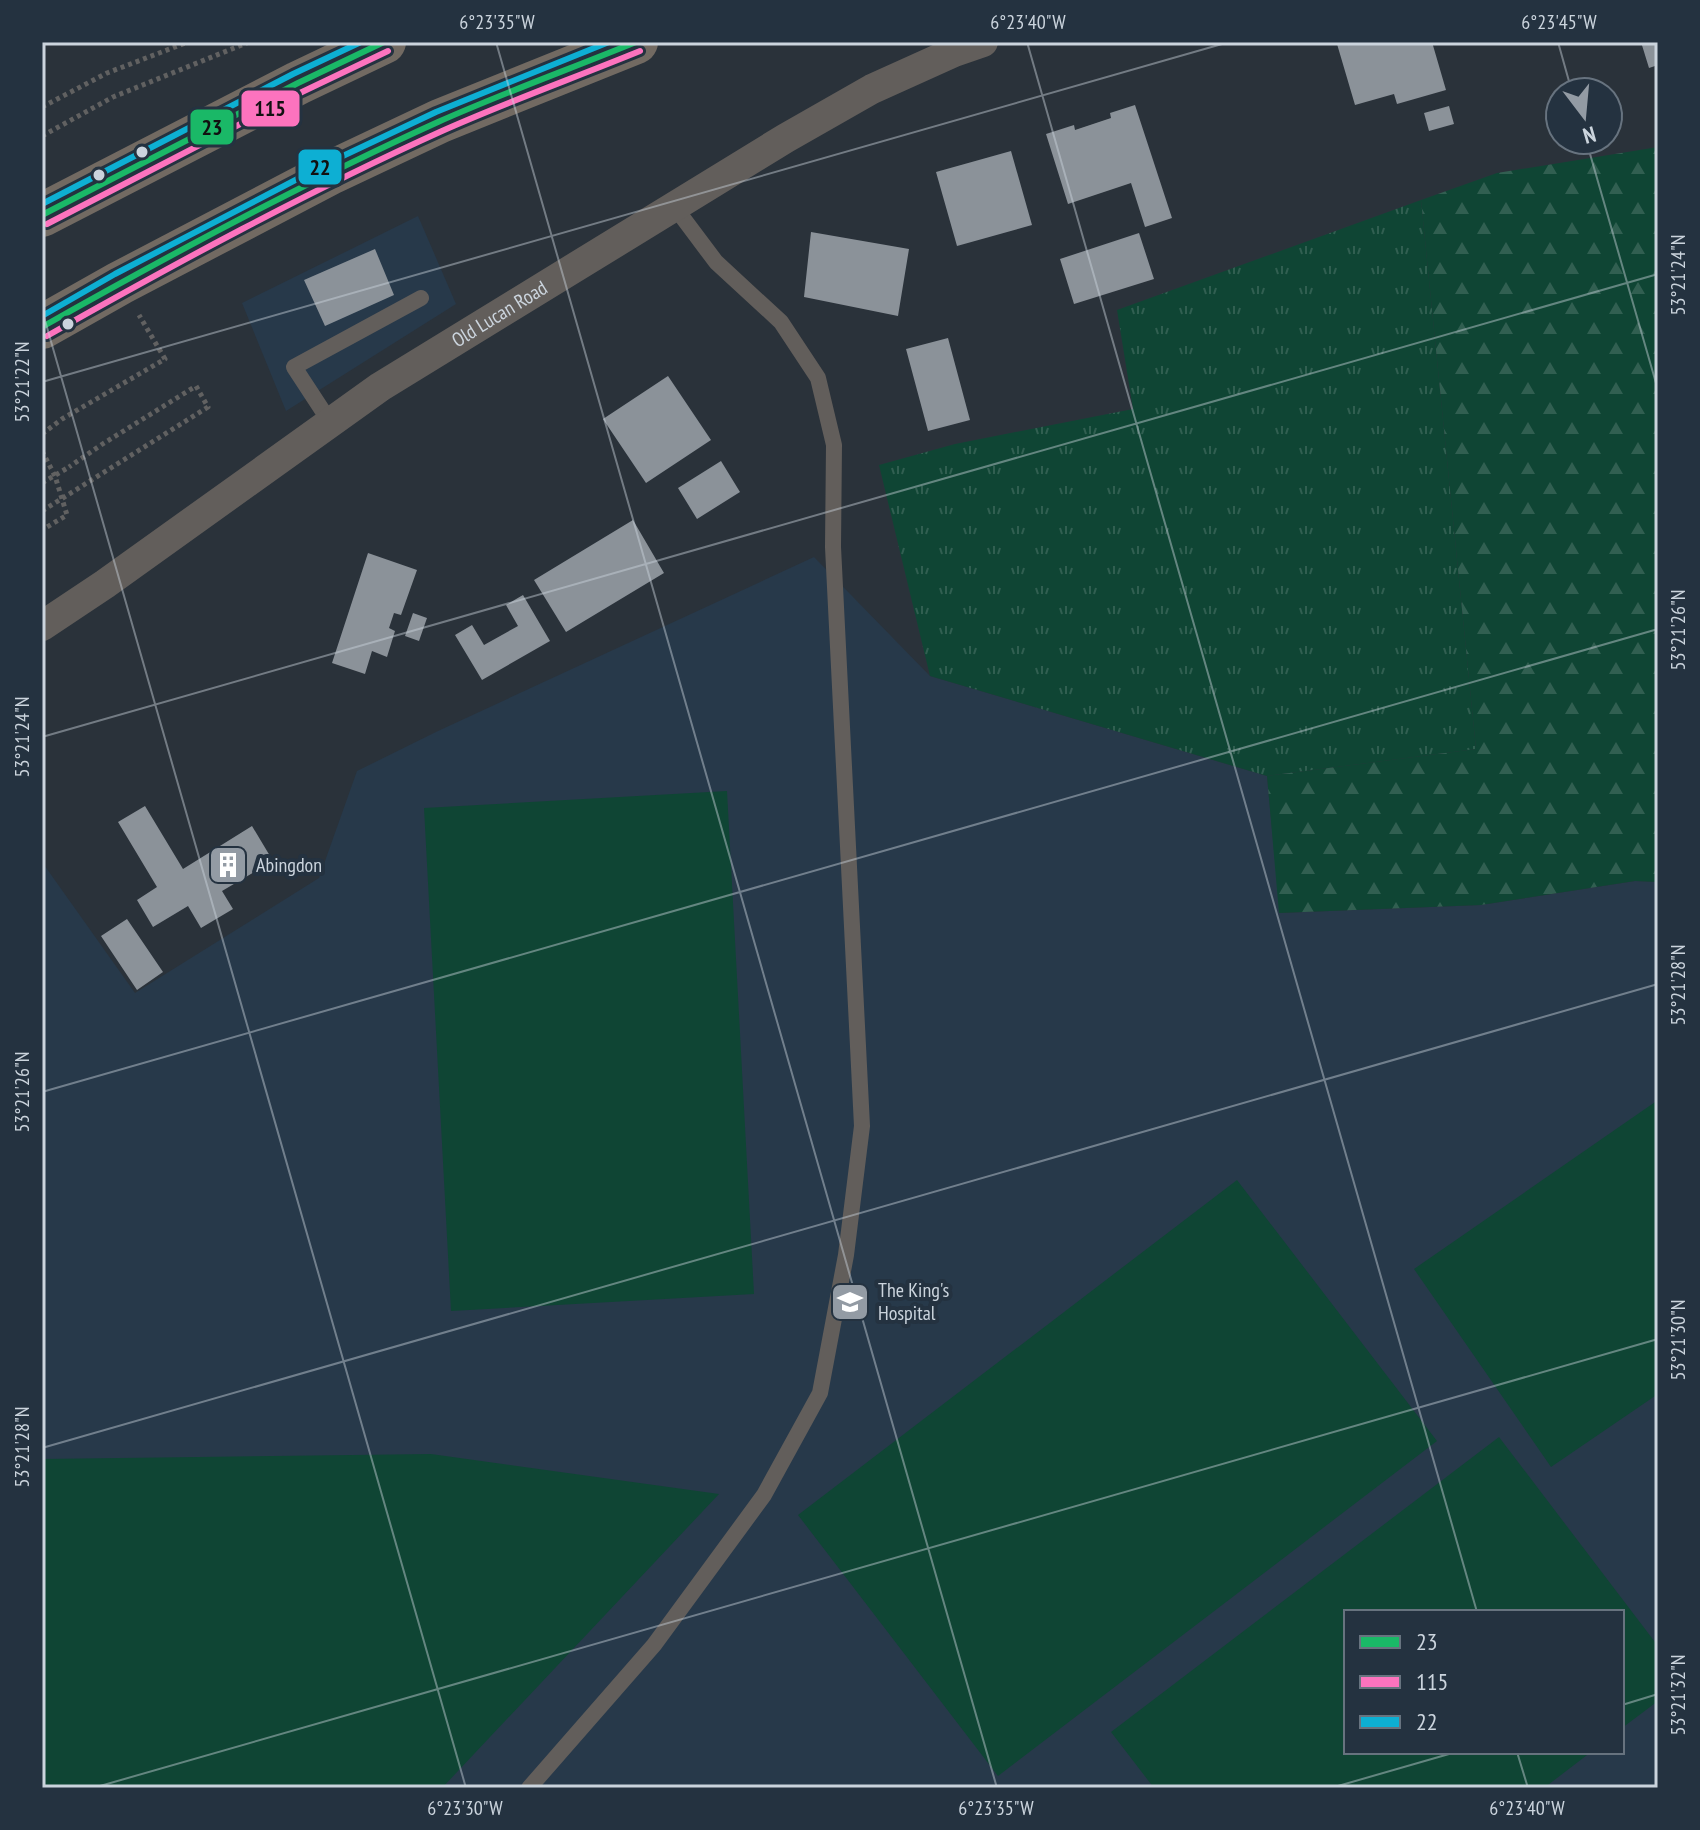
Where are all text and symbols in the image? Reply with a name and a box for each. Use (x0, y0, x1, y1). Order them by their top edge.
text: 6°23'35"W (459, 9, 535, 35)
text: 6°23'40"W (990, 9, 1066, 35)
text: 6°23'45"W (1521, 9, 1597, 35)
north arrow (1544, 76, 1624, 156)
line badge: 115 (240, 89, 301, 128)
text: 115 (254, 94, 286, 122)
line badge: 23 (189, 108, 235, 146)
text: 23 (201, 113, 223, 141)
text: N (1580, 120, 1599, 150)
unlabelled marker (134, 144, 150, 160)
line badge: 22 (297, 148, 343, 186)
text: 22 (309, 153, 331, 181)
unlabelled marker (91, 167, 107, 183)
text: 53°21'24"N (1665, 235, 1691, 315)
street label: Old Lucan Road (447, 275, 552, 353)
unlabelled marker (60, 316, 76, 332)
text: 53°21'22"N (9, 342, 35, 422)
text: 53°21'26"N (1665, 590, 1691, 670)
text: 53°21'24"N (9, 697, 35, 777)
building icon: Abingdon (207, 844, 249, 886)
place label: Abingdon (256, 852, 322, 878)
text: 53°21'28"N (1665, 945, 1691, 1025)
text: 53°21'26"N (9, 1052, 35, 1132)
place label: The King's Hospital (878, 1277, 949, 1326)
school or university icon: The King's Hospital (829, 1281, 871, 1323)
text: 53°21'30"N (1665, 1300, 1691, 1380)
text: 53°21'28"N (9, 1407, 35, 1487)
legend (1344, 1610, 1624, 1754)
text: 23 (1416, 1626, 1438, 1657)
text: 53°21'32"N (1665, 1655, 1691, 1735)
text: 115 (1416, 1666, 1448, 1697)
text: 22 (1416, 1706, 1438, 1737)
text: 6°23'30"W (427, 1795, 503, 1821)
text: 6°23'35"W (958, 1795, 1034, 1821)
text: 6°23'40"W (1489, 1795, 1565, 1821)

